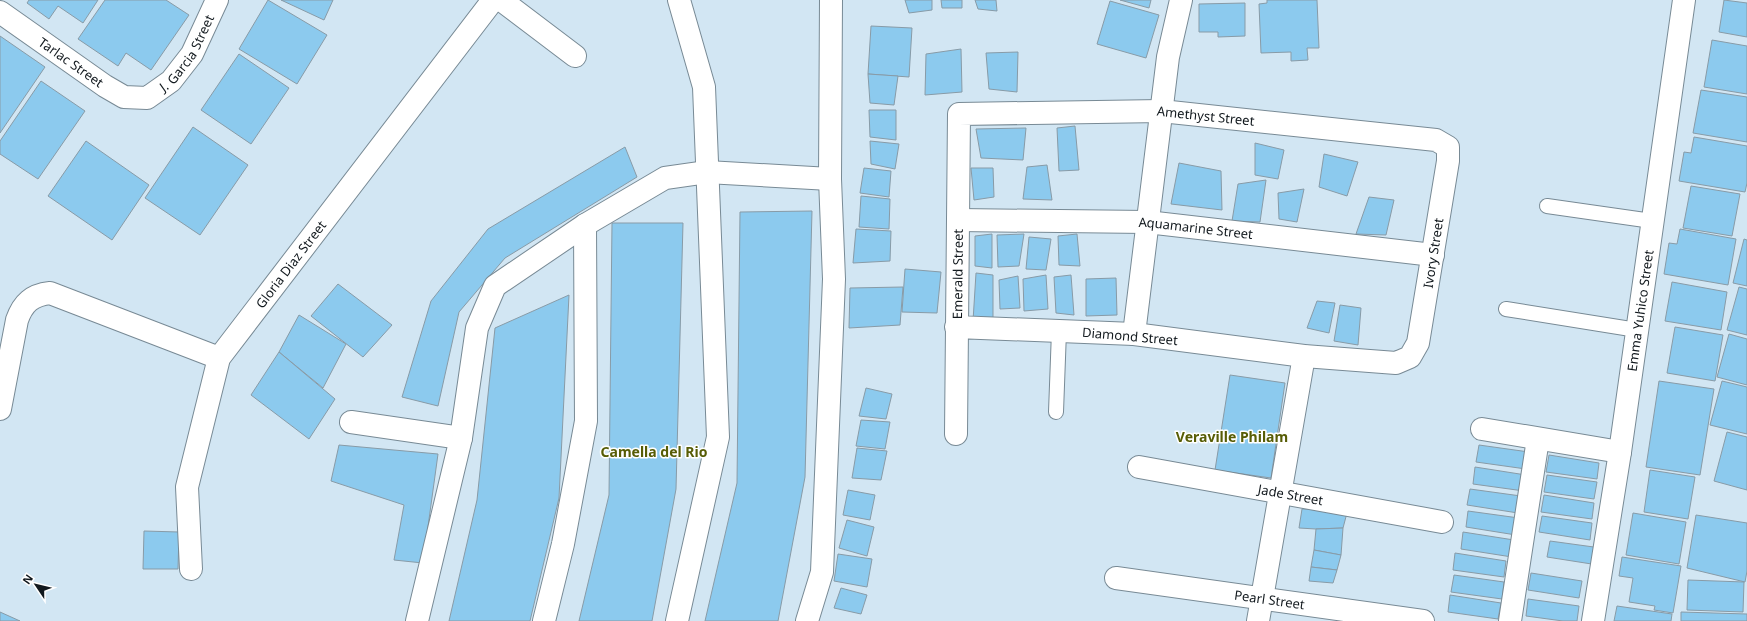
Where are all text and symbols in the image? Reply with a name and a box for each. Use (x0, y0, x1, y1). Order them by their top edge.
street label: J. Garcia Street (154, 11, 218, 97)
street label: Tarlac Street (35, 33, 107, 91)
street label: Amethyst Street (1156, 102, 1256, 130)
street label: Aquamarine Street (1138, 213, 1254, 243)
street label: Gloria Diaz Street (251, 216, 330, 312)
street label: Ivory Street (1419, 216, 1447, 289)
street label: Emerald Street (948, 229, 967, 319)
street label: Emma Yuhico Street (1623, 248, 1658, 372)
street label: Diamond Street (1081, 323, 1179, 349)
district label: Veraville Philam (1176, 427, 1288, 446)
district label: Camella del Rio (601, 442, 708, 461)
street label: Jade Street (1255, 479, 1325, 509)
north arrow (16, 565, 56, 605)
text: N (19, 571, 36, 587)
street label: Pearl Street (1233, 586, 1306, 613)

